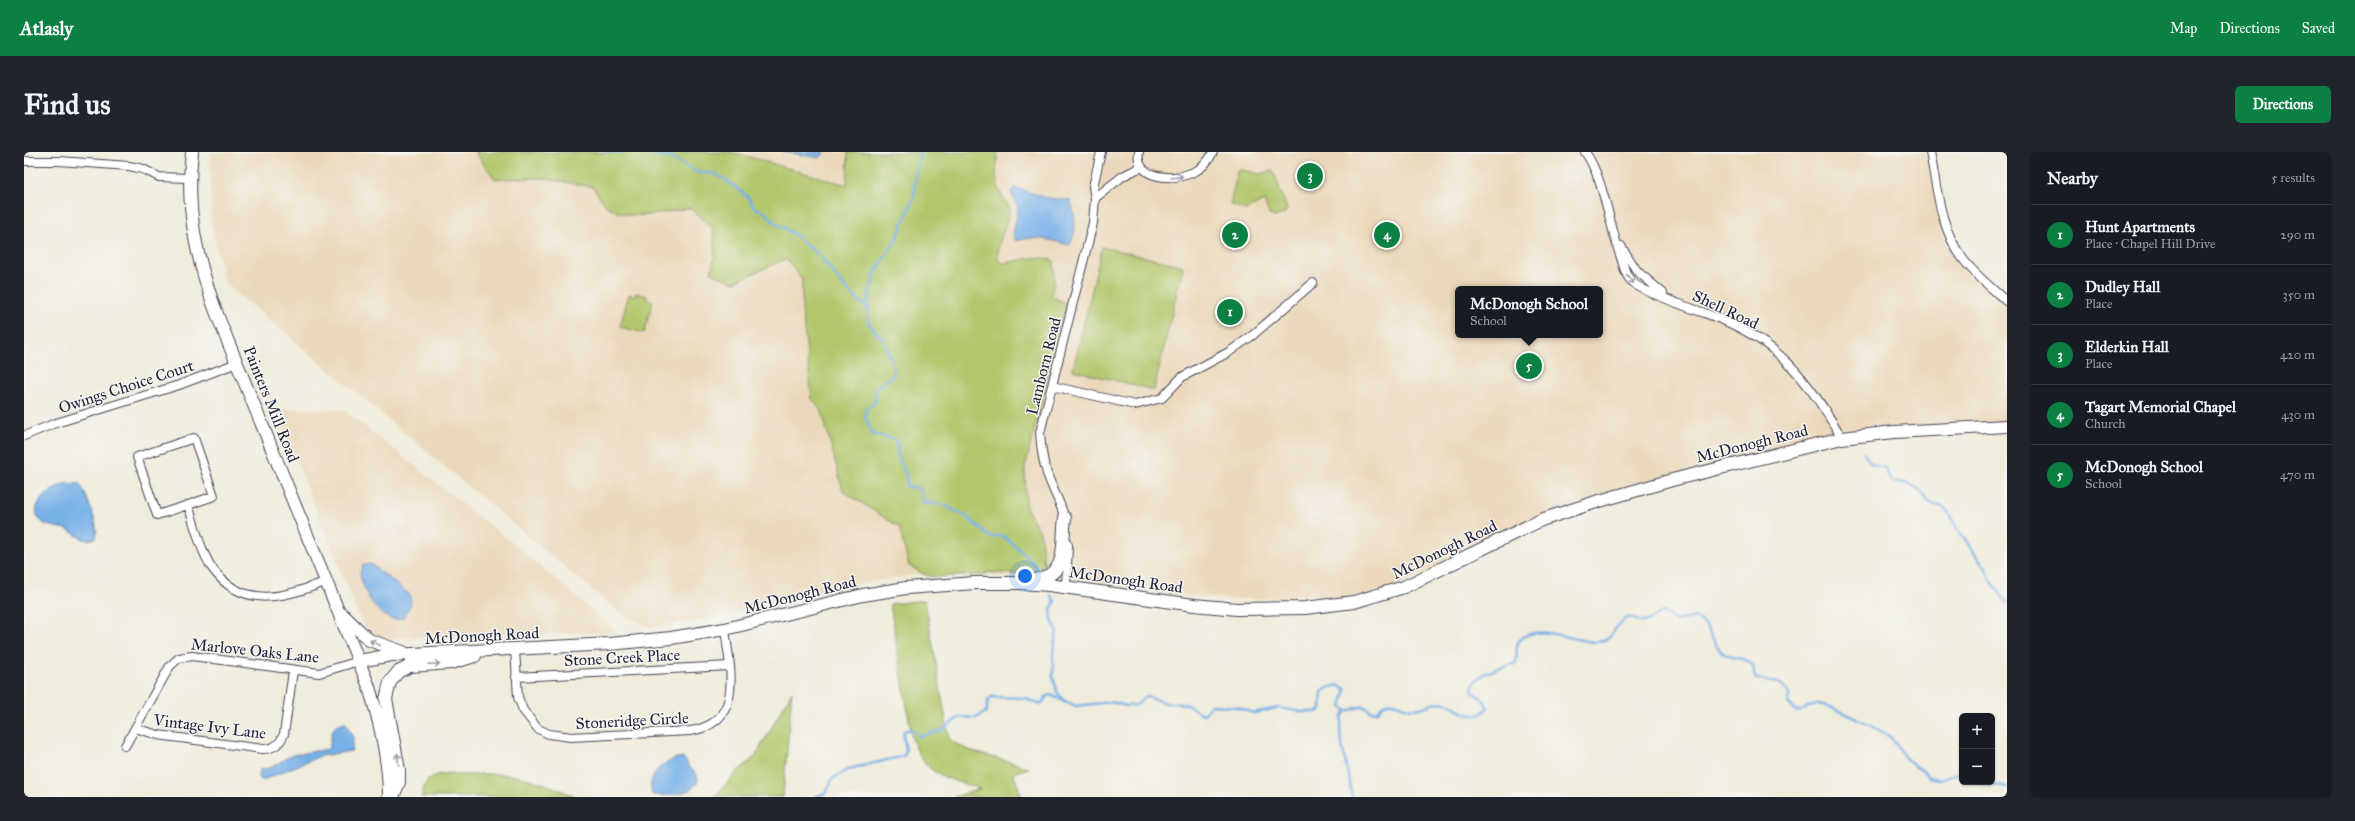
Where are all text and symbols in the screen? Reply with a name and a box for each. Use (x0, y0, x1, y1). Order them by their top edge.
text: Atlasly (20, 17, 73, 40)
text: Map (2170, 20, 2197, 37)
text: Directions (2219, 20, 2280, 37)
text: Saved (2302, 20, 2335, 37)
button: Directions (2235, 86, 2331, 123)
text: Find us (24, 87, 110, 122)
pin: 3 (1297, 161, 1323, 191)
text: Nearby (2047, 168, 2098, 189)
text: 5 results (2271, 170, 2315, 186)
one-way arrow (1170, 173, 1183, 181)
text: Hunt Apartments (2085, 218, 2195, 236)
pin: 2 (1222, 220, 1248, 250)
pin: 4 (1374, 220, 1400, 250)
text: 1 (2057, 227, 2063, 243)
text: 290 m (2280, 227, 2315, 243)
text: Place · Chapel Hill Drive (2085, 236, 2215, 252)
one-way arrow (1626, 273, 1634, 284)
text: Dudley Hall (2085, 278, 2160, 296)
popup (1455, 286, 1603, 338)
street label: Shell Road (1690, 286, 1762, 333)
text: 2 (2057, 287, 2063, 303)
text: 350 m (2282, 287, 2315, 303)
text: McDonogh School (1470, 295, 1588, 313)
text: Place (2085, 296, 2112, 312)
pin: 1 (1217, 297, 1243, 327)
text: School (1470, 313, 1507, 329)
street label: Lamborn Road (1022, 315, 1065, 417)
text: Elderkin Hall (2085, 338, 2169, 356)
street label: Painters Mill Road (240, 343, 303, 465)
text: 3 (2057, 347, 2063, 363)
text: 420 m (2280, 347, 2315, 363)
pin: 5 (1516, 351, 1542, 381)
street label: Owings Choice Court (56, 356, 197, 418)
text: Place (2085, 356, 2112, 372)
text: Tagart Memorial Chapel (2085, 398, 2236, 416)
text: 4 (2056, 407, 2064, 423)
text: 430 m (2281, 407, 2315, 423)
text: Church (2085, 416, 2125, 432)
street label: McDonogh Road (1694, 420, 1810, 468)
text: McDonogh School (2085, 458, 2203, 476)
text: 5 (2057, 467, 2063, 483)
text: 470 m (2280, 467, 2315, 483)
text: School (2085, 476, 2122, 492)
street label: McDonogh Road (1389, 516, 1500, 584)
street label: McDonogh Road (1068, 562, 1184, 598)
your location (1015, 566, 1035, 586)
street label: McDonogh Road (742, 571, 858, 619)
street label: McDonogh Road (424, 623, 540, 649)
street label: Marlove Oaks Lane (190, 634, 320, 667)
one-way arrow (369, 639, 381, 646)
street label: Stone Creek Place (563, 645, 681, 670)
one-way arrow (427, 660, 440, 667)
street label: Stoneridge Circle (575, 708, 689, 734)
street label: Vintage Ivy Lane (152, 710, 268, 744)
map controls (1959, 713, 1995, 785)
button: + (1959, 713, 1995, 749)
button: − (1959, 749, 1995, 785)
one-way arrow (394, 753, 402, 766)

